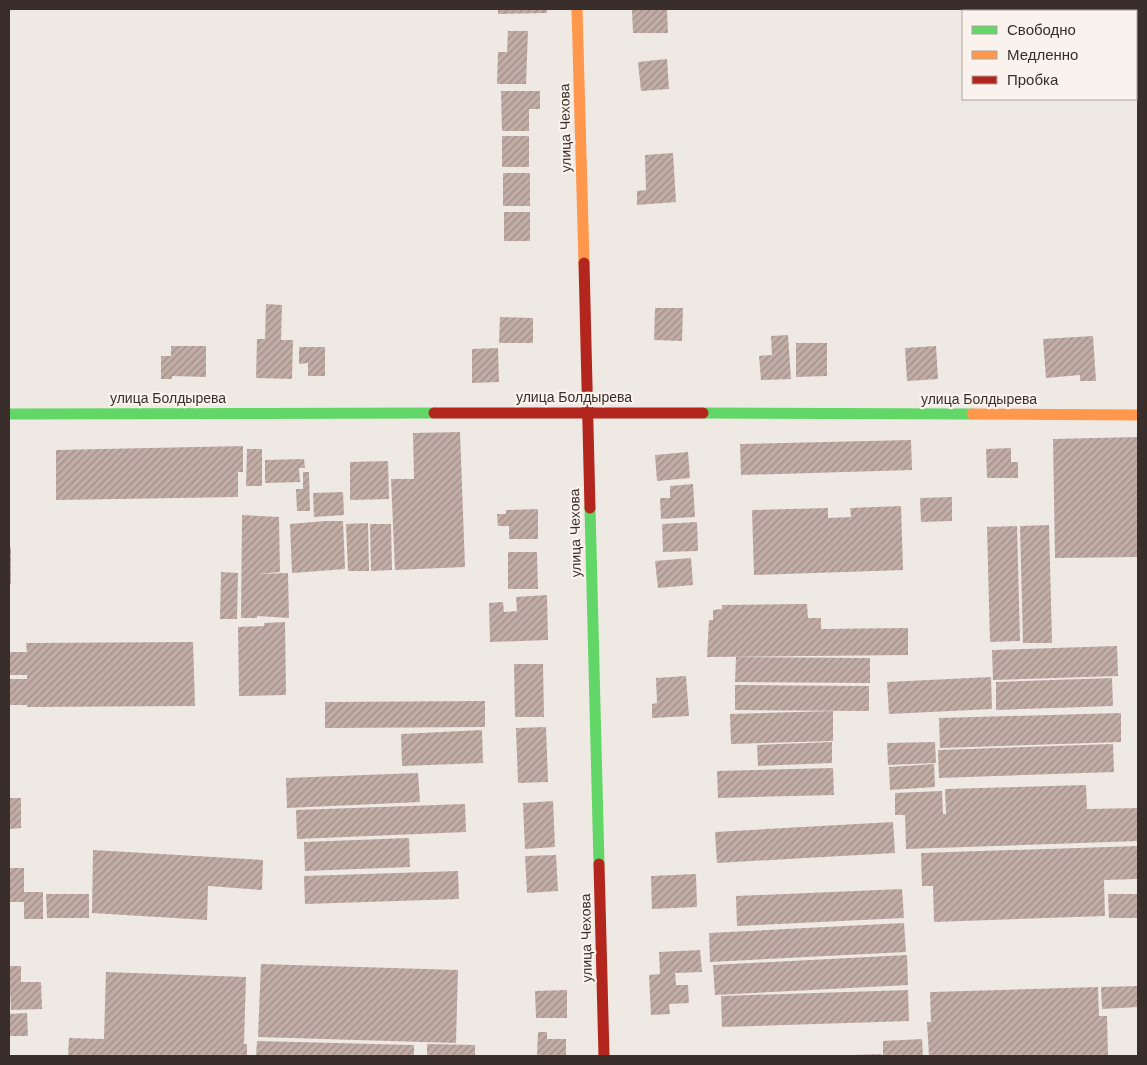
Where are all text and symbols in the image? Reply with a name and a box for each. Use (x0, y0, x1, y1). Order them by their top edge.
legend (962, 10, 1137, 100)
text: Свободно (1007, 21, 1076, 38)
text: Медленно (1007, 46, 1078, 63)
text: Пробка (1007, 71, 1059, 88)
street label: улица Чехова (556, 83, 574, 173)
street label: улица Болдырева (516, 389, 632, 405)
street label: улица Болдырева (110, 390, 226, 406)
street label: улица Болдырева (921, 391, 1037, 407)
street label: улица Чехова (566, 488, 584, 578)
street label: улица Чехова (577, 893, 595, 983)

